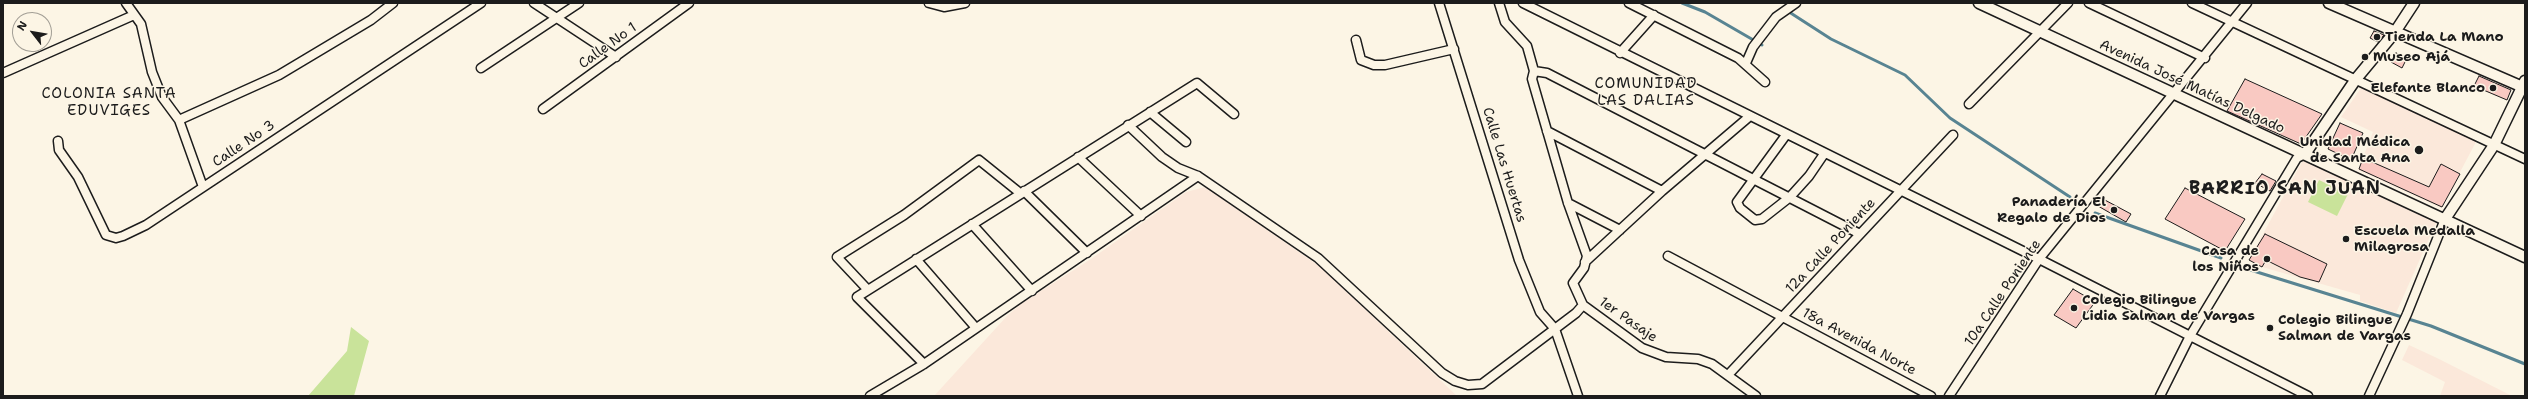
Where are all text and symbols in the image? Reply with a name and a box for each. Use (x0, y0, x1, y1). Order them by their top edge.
north arrow (12, 12, 52, 52)
text: N (13, 18, 31, 34)
street label: Calle No 1 (576, 19, 640, 73)
place label: Tienda La Mano (2385, 29, 2504, 45)
marker: Tienda La Mano (2372, 32, 2382, 42)
street label: Avenida José Matías Delgado (2097, 37, 2287, 137)
place label: Museo Ajá (2373, 49, 2450, 65)
marker: Museo Ajá (2360, 52, 2370, 62)
district label: COMUNIDAD LAS DALIAS (1595, 75, 1697, 110)
place label: Elefante Blanco (2370, 80, 2485, 96)
marker: Elefante Blanco (2488, 83, 2498, 93)
district label: COLONIA SANTA EDUVIGES (41, 85, 177, 120)
street label: Calle Las Huertas (1479, 105, 1529, 225)
street label: Calle No 3 (210, 117, 278, 171)
place label: Unidad Médica de Santa Ana (2300, 134, 2410, 166)
marker: Unidad Médica de Santa Ana (2413, 144, 2425, 156)
district label: BARRIO SAN JUAN (2189, 178, 2381, 200)
place label: Panadería El Regalo de Dios (1997, 194, 2106, 226)
street label: 12a Calle Poniente (1783, 195, 1879, 297)
marker: Panadería El Regalo de Dios (2109, 205, 2119, 215)
place label: Escuela Medalla Milagrosa (2354, 223, 2475, 256)
marker: Escuela Medalla Milagrosa (2341, 234, 2351, 244)
street label: 10a Calle Poniente (1961, 237, 2045, 349)
place label: Casa de los Niños (2192, 243, 2259, 276)
marker: Casa de los Niños (2262, 254, 2272, 264)
place label: Colegio Bilingue Lidia Salman de Vargas (2082, 292, 2255, 324)
street label: 1er Pasaje (1596, 294, 1660, 346)
marker: Colegio Bilingue Lidia Salman de Vargas (2069, 303, 2079, 313)
street label: 18a Avenida Norte (1799, 305, 1919, 379)
place label: Colegio Bilingue Salman de Vargas (2278, 312, 2411, 344)
marker: Colegio Bilingue Salman de Vargas (2265, 323, 2275, 333)

